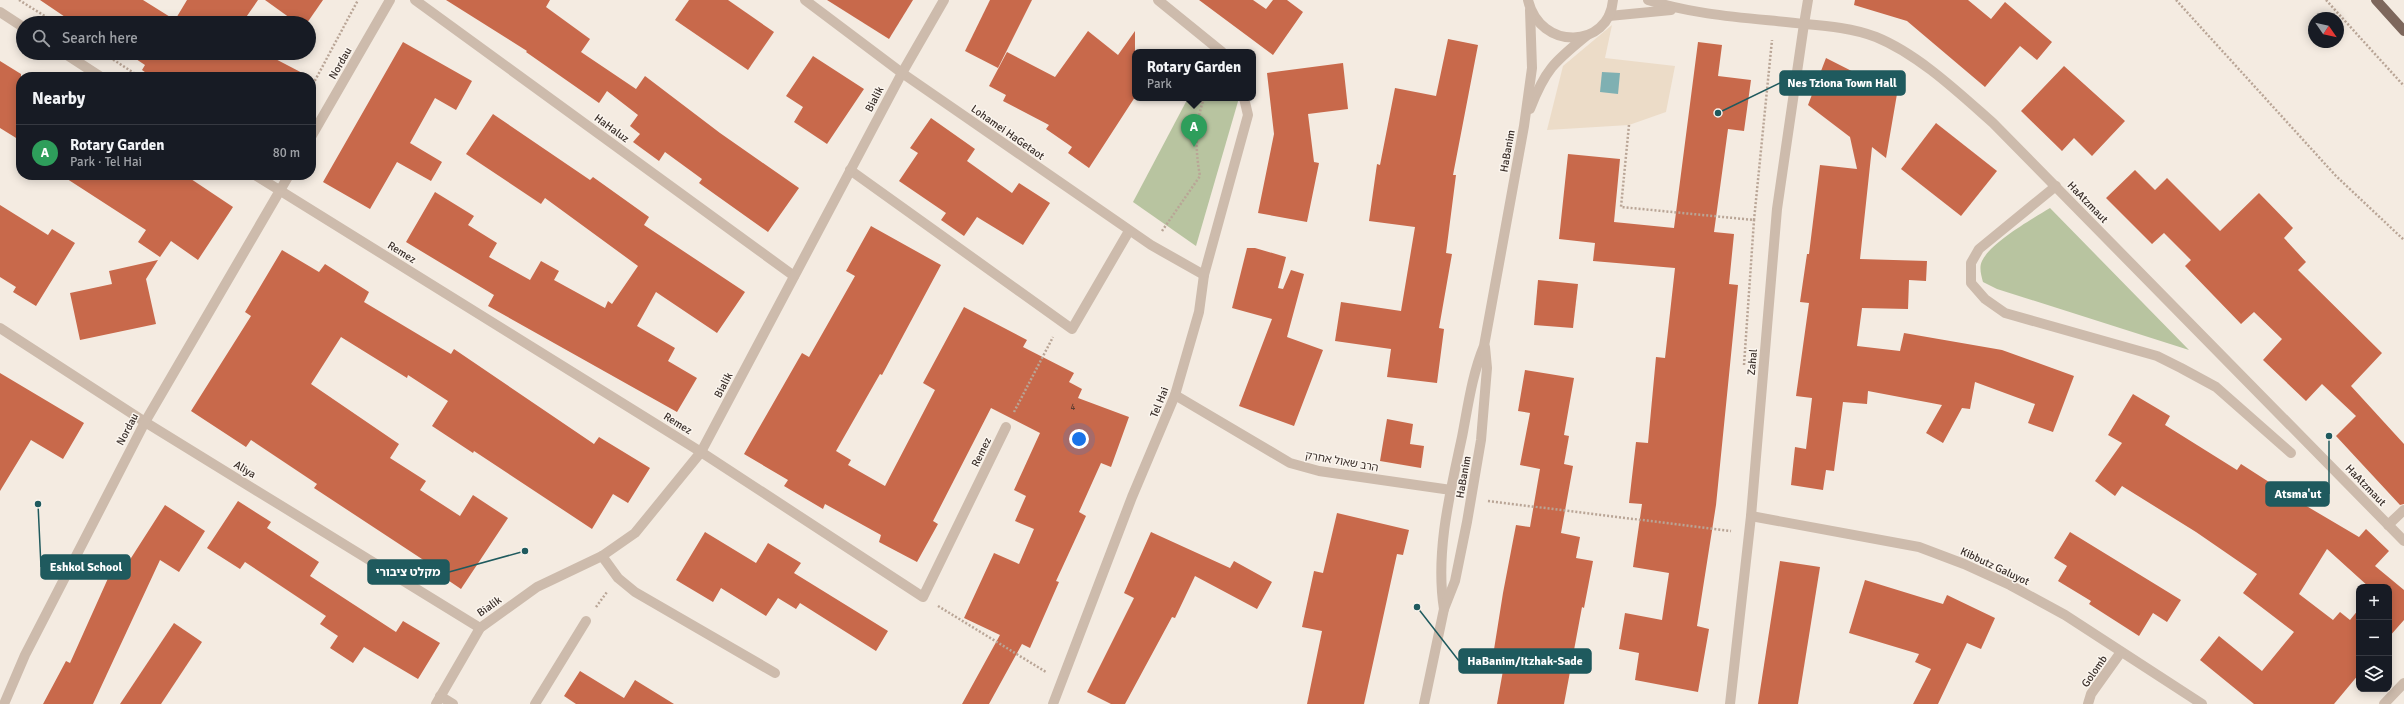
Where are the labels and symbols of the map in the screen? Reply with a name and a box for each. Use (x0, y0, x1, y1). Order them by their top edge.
north arrow (2308, 12, 2344, 48)
street label: Nordau (326, 45, 355, 81)
callout: Nes Tziona Town Hall (1780, 71, 1905, 95)
text: Nes Tziona Town Hall (1787, 76, 1897, 91)
street label: Bialik (862, 84, 887, 114)
street label: Lohamei HaGetaot (968, 102, 1047, 163)
street label: HaHaluz (592, 111, 632, 145)
pin: A (1181, 114, 1207, 147)
street label: HaBanim (1497, 129, 1518, 173)
street label: HaAtzmaut (2065, 179, 2111, 226)
street label: Remez (385, 239, 418, 266)
street label: Zahal (1745, 348, 1760, 376)
street label: Bialik (711, 370, 736, 400)
street label: Tel Hai (1148, 385, 1171, 419)
house number: 4 (1071, 402, 1076, 413)
street label: Remez (661, 410, 694, 437)
street label: Nordau (114, 411, 141, 448)
your location (1069, 429, 1089, 449)
street label: Remez (969, 435, 994, 469)
street label: הרב שאול אחרק (1304, 449, 1380, 474)
street label: HaBanim (1453, 455, 1474, 499)
street label: Aliya (231, 458, 258, 481)
street label: HaAtzmaut (2343, 462, 2389, 509)
callout: Atsma'ut (2266, 482, 2329, 506)
text: Atsma'ut (2275, 487, 2322, 502)
street label: Kibbutz Galuyot (1958, 545, 2032, 588)
callout: Eshkol School (41, 555, 130, 579)
text: Eshkol School (50, 560, 123, 575)
callout: מקלט ציבורי (368, 560, 449, 584)
text: מקלט ציבורי (376, 565, 441, 580)
street label: Bialik (475, 593, 504, 619)
callout: HaBanim/Itzhak-Sade (1459, 649, 1591, 673)
street label: Golomb (2079, 653, 2110, 690)
text: HaBanim/Itzhak-Sade (1467, 654, 1583, 669)

